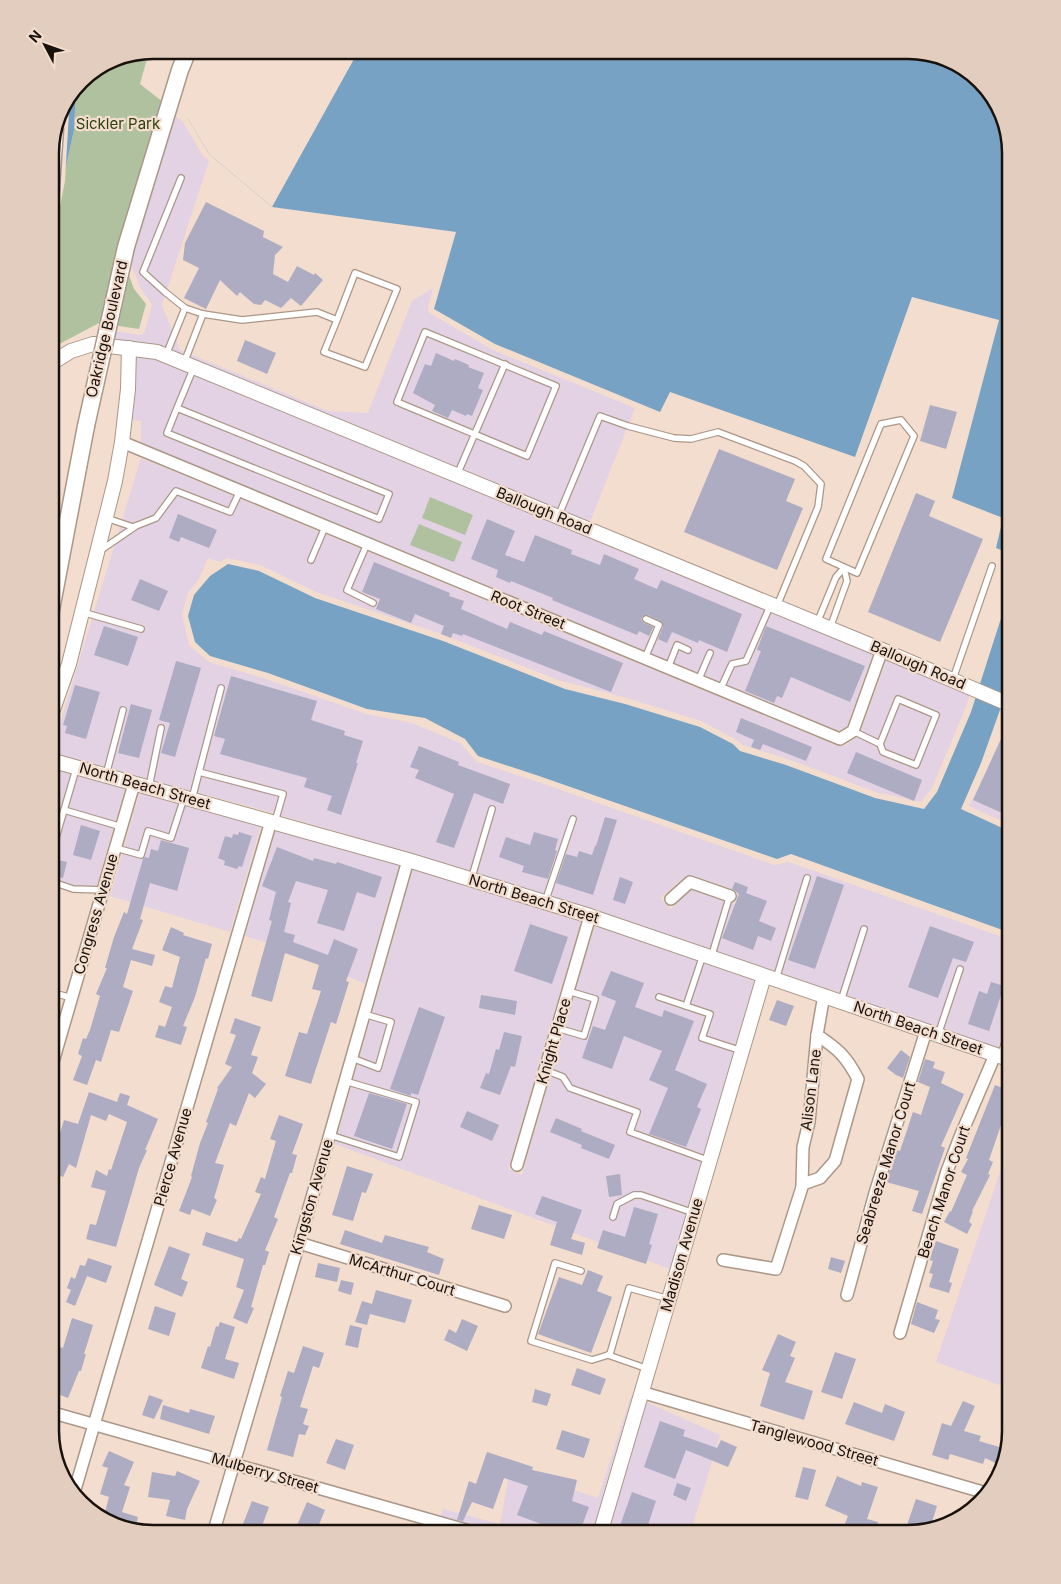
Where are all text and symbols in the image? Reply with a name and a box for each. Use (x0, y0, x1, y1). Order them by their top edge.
north arrow (20, 20, 70, 70)
text: N (25, 27, 45, 46)
park label: Sickler Park (76, 114, 161, 133)
street label: Oakridge Boulevard (81, 258, 132, 399)
street label: Ballough Road (493, 483, 595, 538)
street label: Root Street (488, 586, 568, 633)
street label: Ballough Road (868, 636, 969, 693)
street label: North Beach Street (77, 758, 213, 813)
street label: Congress Avenue (69, 851, 122, 977)
street label: North Beach Street (467, 870, 602, 927)
street label: Knight Place (532, 996, 575, 1086)
street label: North Beach Street (851, 997, 985, 1059)
street label: Alison Lane (796, 1048, 825, 1132)
street label: Seabreeze Manor Court (852, 1079, 919, 1246)
street label: Pierce Avenue (149, 1105, 196, 1208)
street label: Beach Manor Court (913, 1123, 974, 1260)
street label: Kingston Avenue (286, 1137, 337, 1257)
street label: Madison Avenue (656, 1196, 707, 1314)
street label: McArthur Court (347, 1249, 458, 1300)
street label: Tanglewood Street (748, 1415, 881, 1470)
street label: Mulberry Street (209, 1448, 321, 1497)

